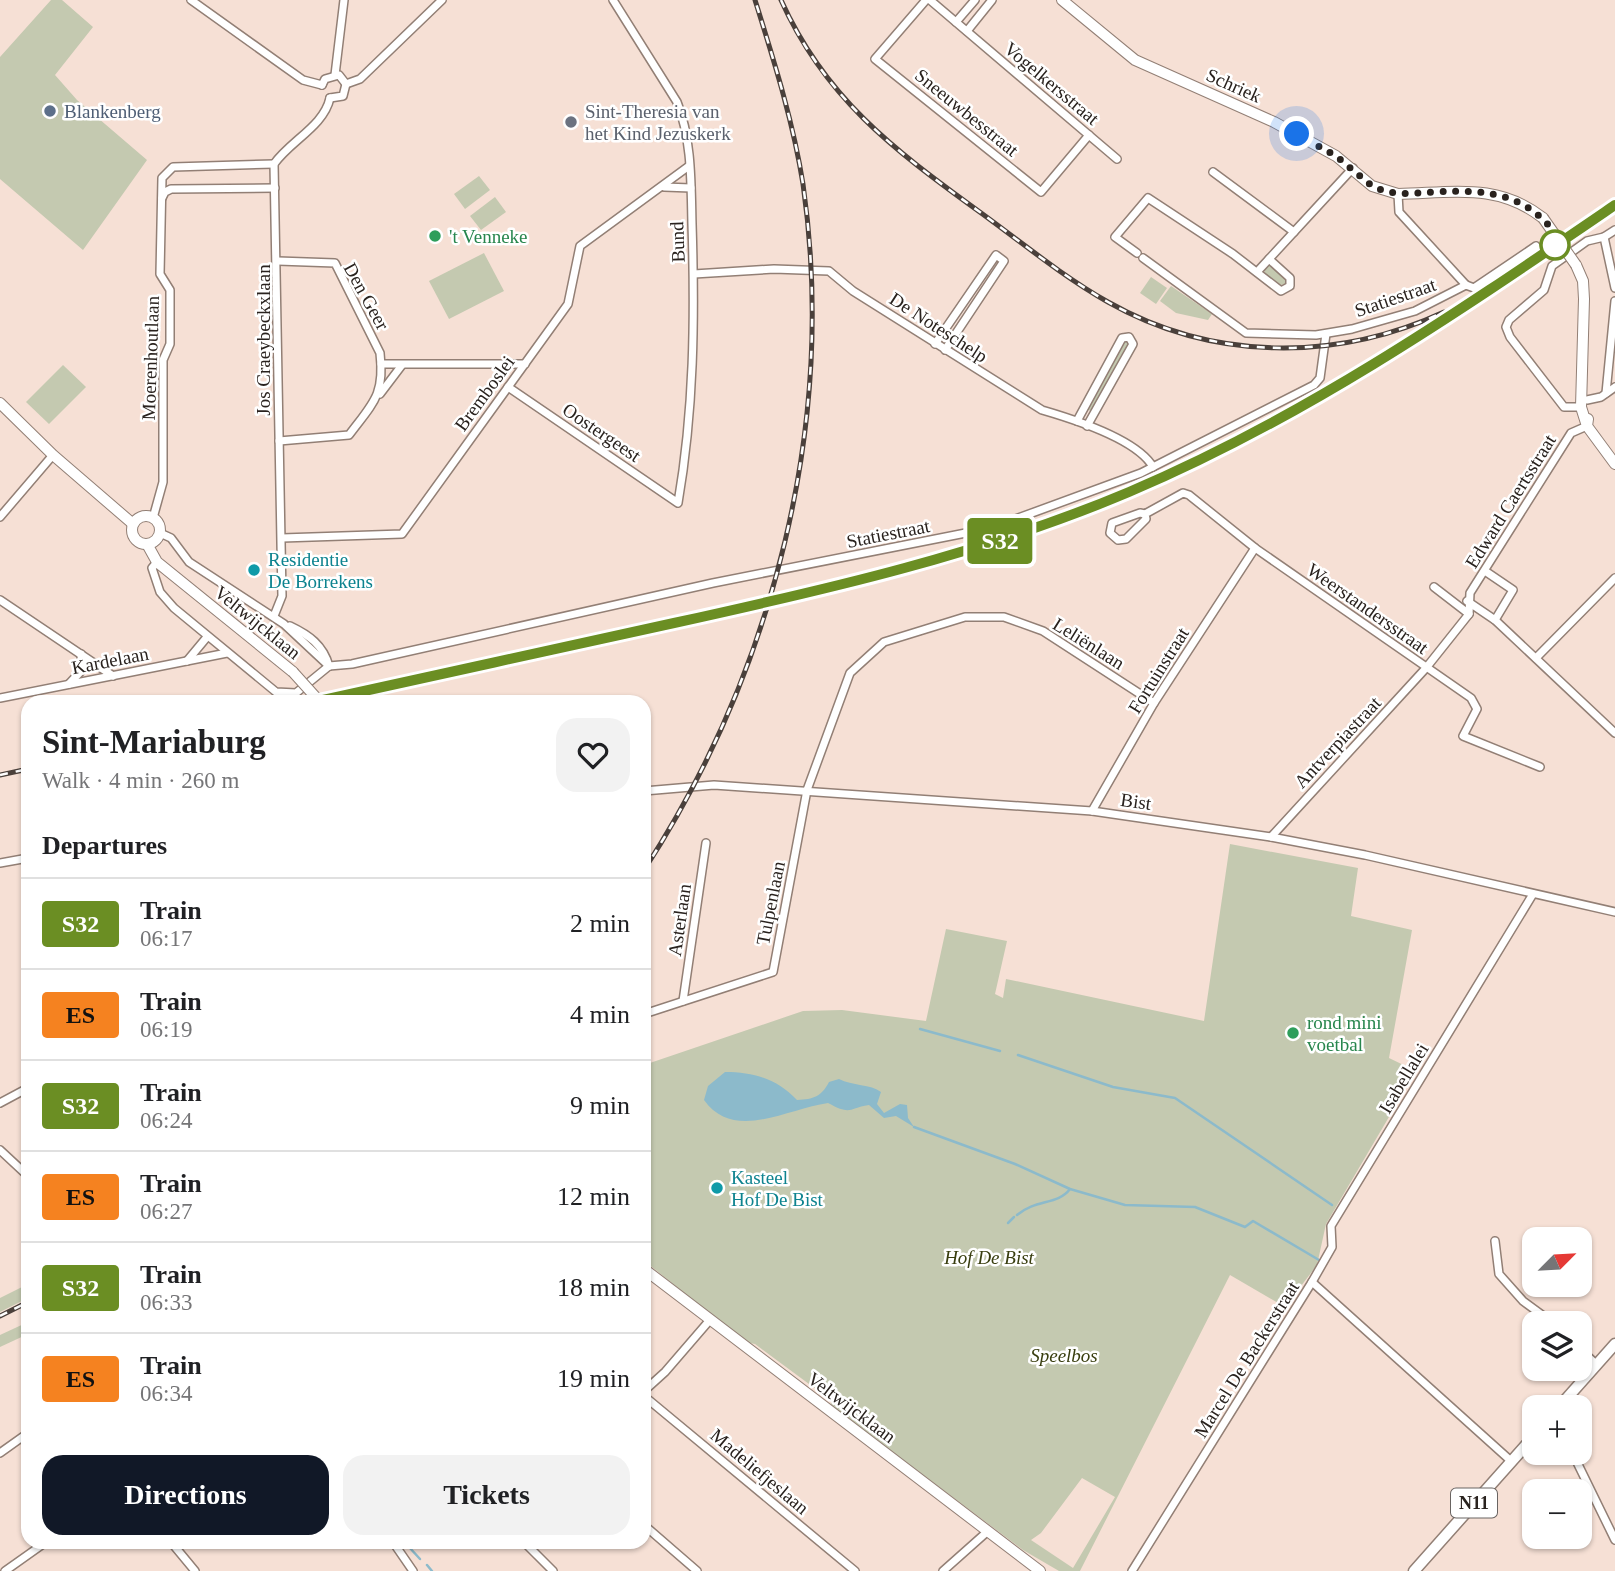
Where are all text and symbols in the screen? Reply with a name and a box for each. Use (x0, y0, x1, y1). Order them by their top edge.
street label: Vogelkersstraat (1000, 38, 1104, 129)
street label: Sneeuwbesstraat (911, 64, 1023, 161)
street label: Schriek (1203, 64, 1265, 107)
place label: Blankenberg (64, 101, 161, 122)
place label: Sint-Theresia van het Kind Jezuskerk (585, 101, 731, 144)
marker: Blankenberg (42, 103, 58, 119)
marker: Sint-Theresia van het Kind Jezuskerk (563, 114, 579, 130)
your location (1279, 116, 1314, 151)
street label: Bund (666, 221, 689, 263)
place label: 't Venneke (449, 226, 528, 247)
marker: 't Venneke (427, 228, 443, 244)
unlabelled marker (1540, 230, 1570, 260)
street label: Den Geer (340, 259, 394, 334)
street label: Jos Craeybeckxlaan (253, 264, 274, 416)
street label: Statiestraat (1352, 274, 1439, 321)
street label: De Noteschelp (886, 288, 992, 367)
street label: Moerenhoutlaan (138, 295, 163, 421)
street label: Bremboslei (450, 352, 519, 435)
street label: Oostergeest (559, 399, 645, 467)
street label: Edward Caertsstraat (1461, 430, 1560, 572)
street label: Statiestraat (845, 515, 932, 552)
line badge: S32 (960, 518, 1040, 564)
text: S32 (981, 528, 1019, 554)
place label: Residentie De Borrekens (268, 549, 373, 592)
street label: Weerstandersstraat (1303, 559, 1433, 658)
marker: Residentie De Borrekens (246, 562, 262, 578)
street label: Veltwijcklaan (210, 581, 305, 664)
street label: Leliënlaan (1049, 613, 1129, 674)
street label: Fortuinstraat (1124, 623, 1193, 717)
street label: Kardelaan (70, 643, 151, 678)
street label: Antverpiastraat (1290, 692, 1385, 792)
button: heart (556, 718, 630, 792)
text: Sint-Mariaburg (42, 724, 266, 760)
text: Walk · 4 min · 260 m (42, 768, 239, 793)
street label: Bist (1119, 789, 1153, 814)
text: Departures (42, 831, 167, 860)
street label: Tulpenlaan (752, 859, 789, 947)
street label: Asterlaan (664, 882, 695, 958)
text: Train (140, 896, 202, 925)
text: 2 min (570, 909, 630, 938)
text: S32 (62, 911, 99, 937)
text: 06:17 (140, 926, 192, 951)
text: Train (140, 987, 202, 1016)
text: 4 min (570, 1000, 630, 1029)
text: ES (66, 1002, 95, 1028)
place label: rond mini voetbal (1307, 1012, 1381, 1055)
text: 06:19 (140, 1017, 192, 1042)
marker: rond mini voetbal (1285, 1025, 1301, 1041)
street label: Isabellalei (1374, 1039, 1433, 1117)
text: Train (140, 1078, 202, 1107)
text: 9 min (570, 1091, 630, 1120)
text: S32 (62, 1093, 99, 1119)
text: 06:24 (140, 1108, 192, 1133)
place label: Kasteel Hof De Bist (731, 1167, 824, 1210)
text: Train (140, 1169, 202, 1198)
marker: Kasteel Hof De Bist (709, 1180, 725, 1196)
text: 12 min (557, 1182, 630, 1211)
text: ES (66, 1184, 95, 1210)
text: 06:27 (140, 1199, 192, 1224)
north arrow (1522, 1227, 1592, 1297)
map controls (1522, 1227, 1592, 1549)
park label: Hof De Bist (943, 1247, 1035, 1268)
text: Train (140, 1260, 202, 1289)
text: 18 min (557, 1273, 630, 1302)
text: S32 (62, 1275, 99, 1301)
street label: Marcel De Backerstraat (1190, 1277, 1304, 1441)
text: 06:33 (140, 1290, 192, 1315)
button: layers (1522, 1311, 1592, 1381)
park label: Speelbos (1030, 1345, 1098, 1366)
text: Train (140, 1351, 202, 1380)
text: 19 min (557, 1364, 630, 1393)
text: ES (66, 1366, 95, 1392)
street label: Veltwijcklaan (804, 1368, 900, 1448)
text: 06:34 (140, 1381, 192, 1406)
button: + (1522, 1395, 1592, 1465)
street label: Madeliefjeslaan (706, 1424, 813, 1519)
button: Directions (42, 1455, 329, 1535)
button: Tickets (343, 1455, 630, 1535)
button: − (1522, 1479, 1592, 1549)
road number: N11 (1451, 1488, 1497, 1518)

